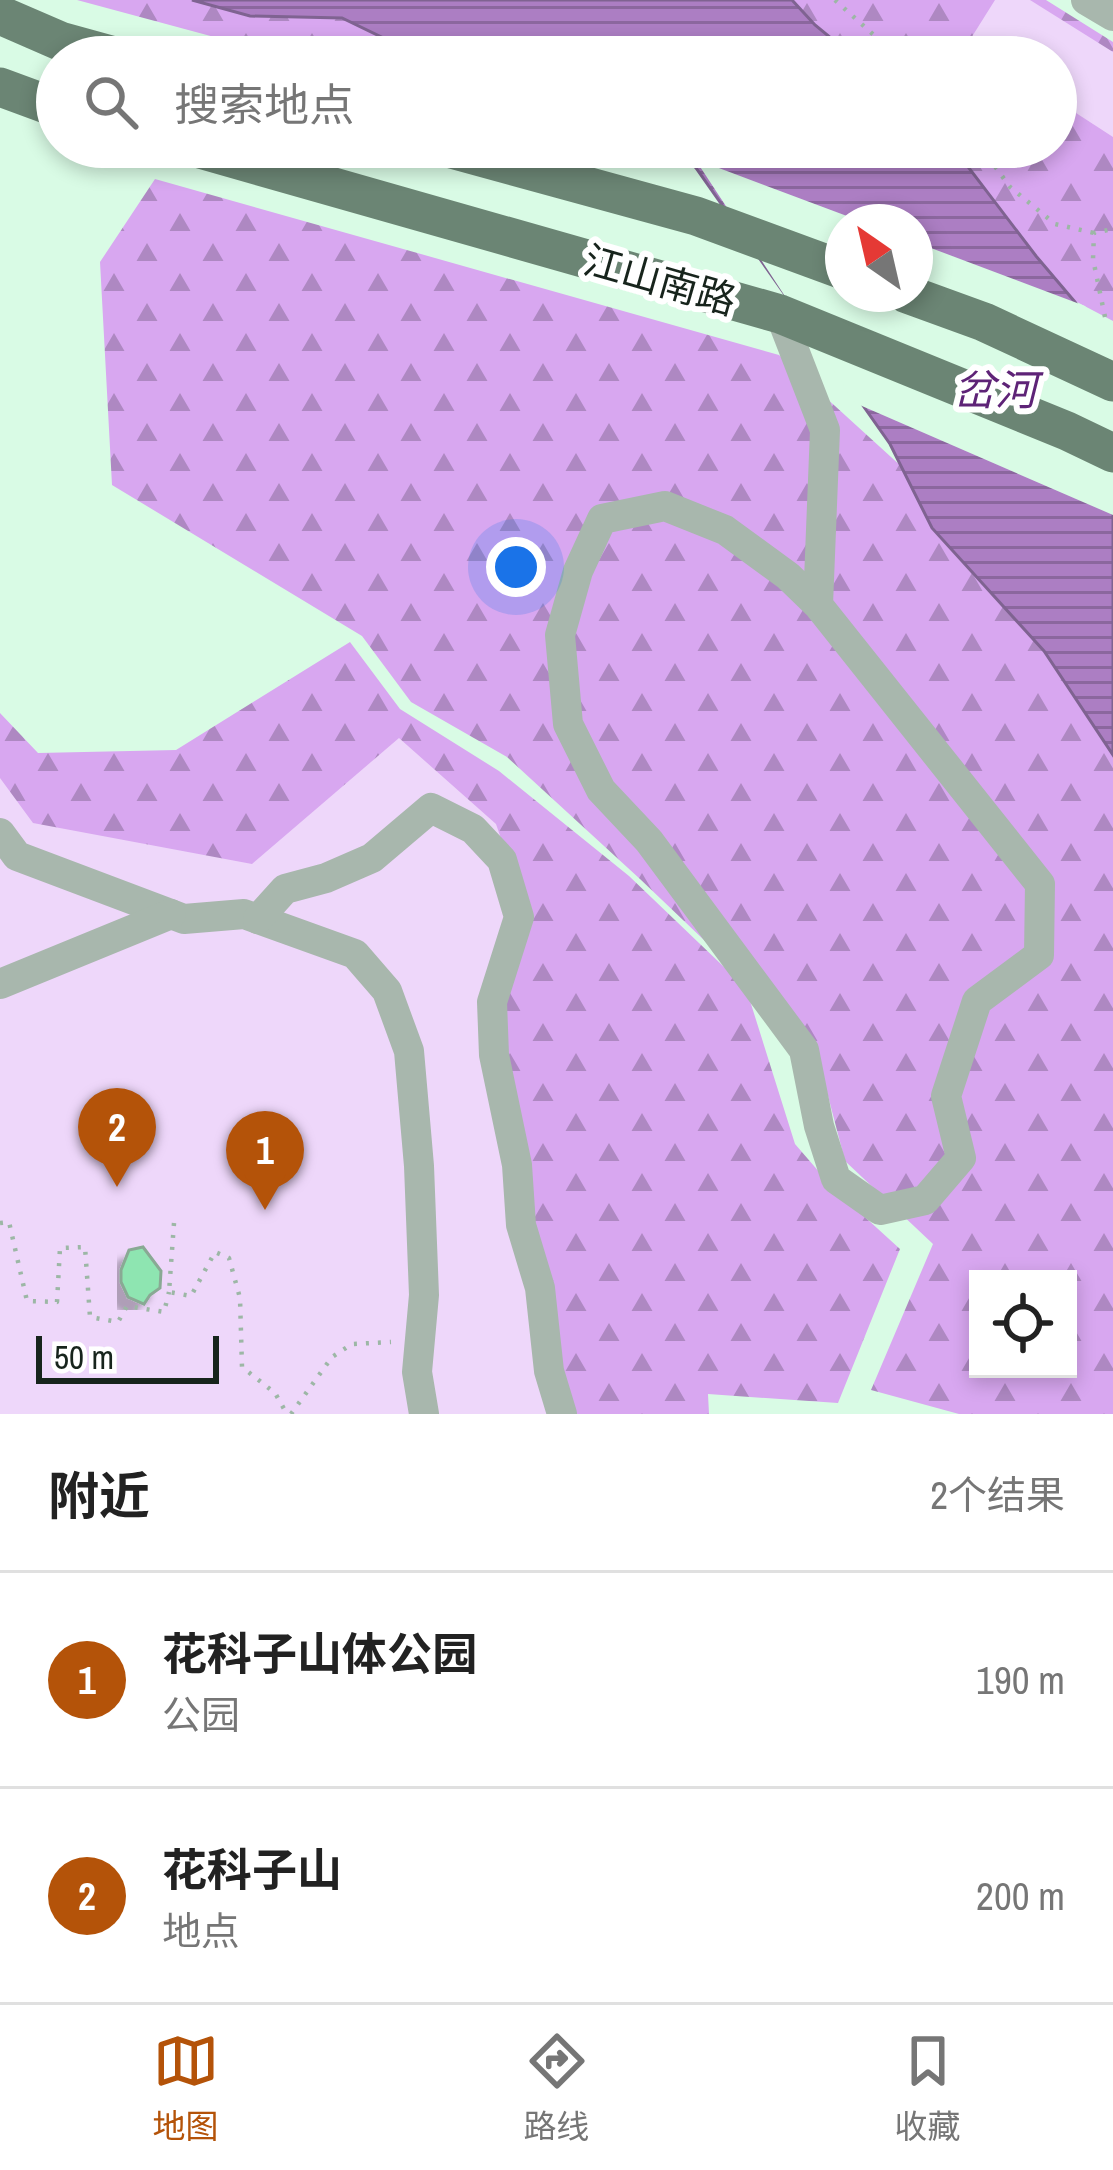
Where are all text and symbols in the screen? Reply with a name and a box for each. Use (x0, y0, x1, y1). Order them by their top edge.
search box (36, 36, 1077, 168)
icon: search (78, 69, 144, 135)
text: 搜索地点 (174, 74, 354, 135)
north arrow (825, 204, 933, 312)
street label: 江山南路 (578, 234, 742, 326)
water label: 岔河 (953, 362, 1044, 418)
your location (486, 537, 546, 597)
pin: 2 (78, 1088, 156, 1187)
pin: 1 (226, 1111, 304, 1210)
map controls (969, 1270, 1077, 1378)
button: locate (969, 1270, 1077, 1378)
scale bar (36, 1330, 219, 1383)
text: 50 m (54, 1335, 114, 1379)
text: 附近 (48, 1461, 150, 1530)
text: 2个结果 (930, 1469, 1065, 1521)
text: 花科子山体公园 (162, 1623, 477, 1684)
text: 1 (78, 1654, 96, 1706)
text: 190 m (976, 1654, 1065, 1706)
text: 公园 (162, 1689, 240, 1741)
text: 花科子山 (162, 1839, 342, 1900)
text: 2 (78, 1870, 96, 1922)
text: 200 m (976, 1870, 1065, 1922)
text: 地点 (162, 1905, 240, 1957)
tab: 地图 (153, 2028, 219, 2148)
tab: 路线 (524, 2028, 590, 2148)
tab: 收藏 (895, 2028, 961, 2148)

